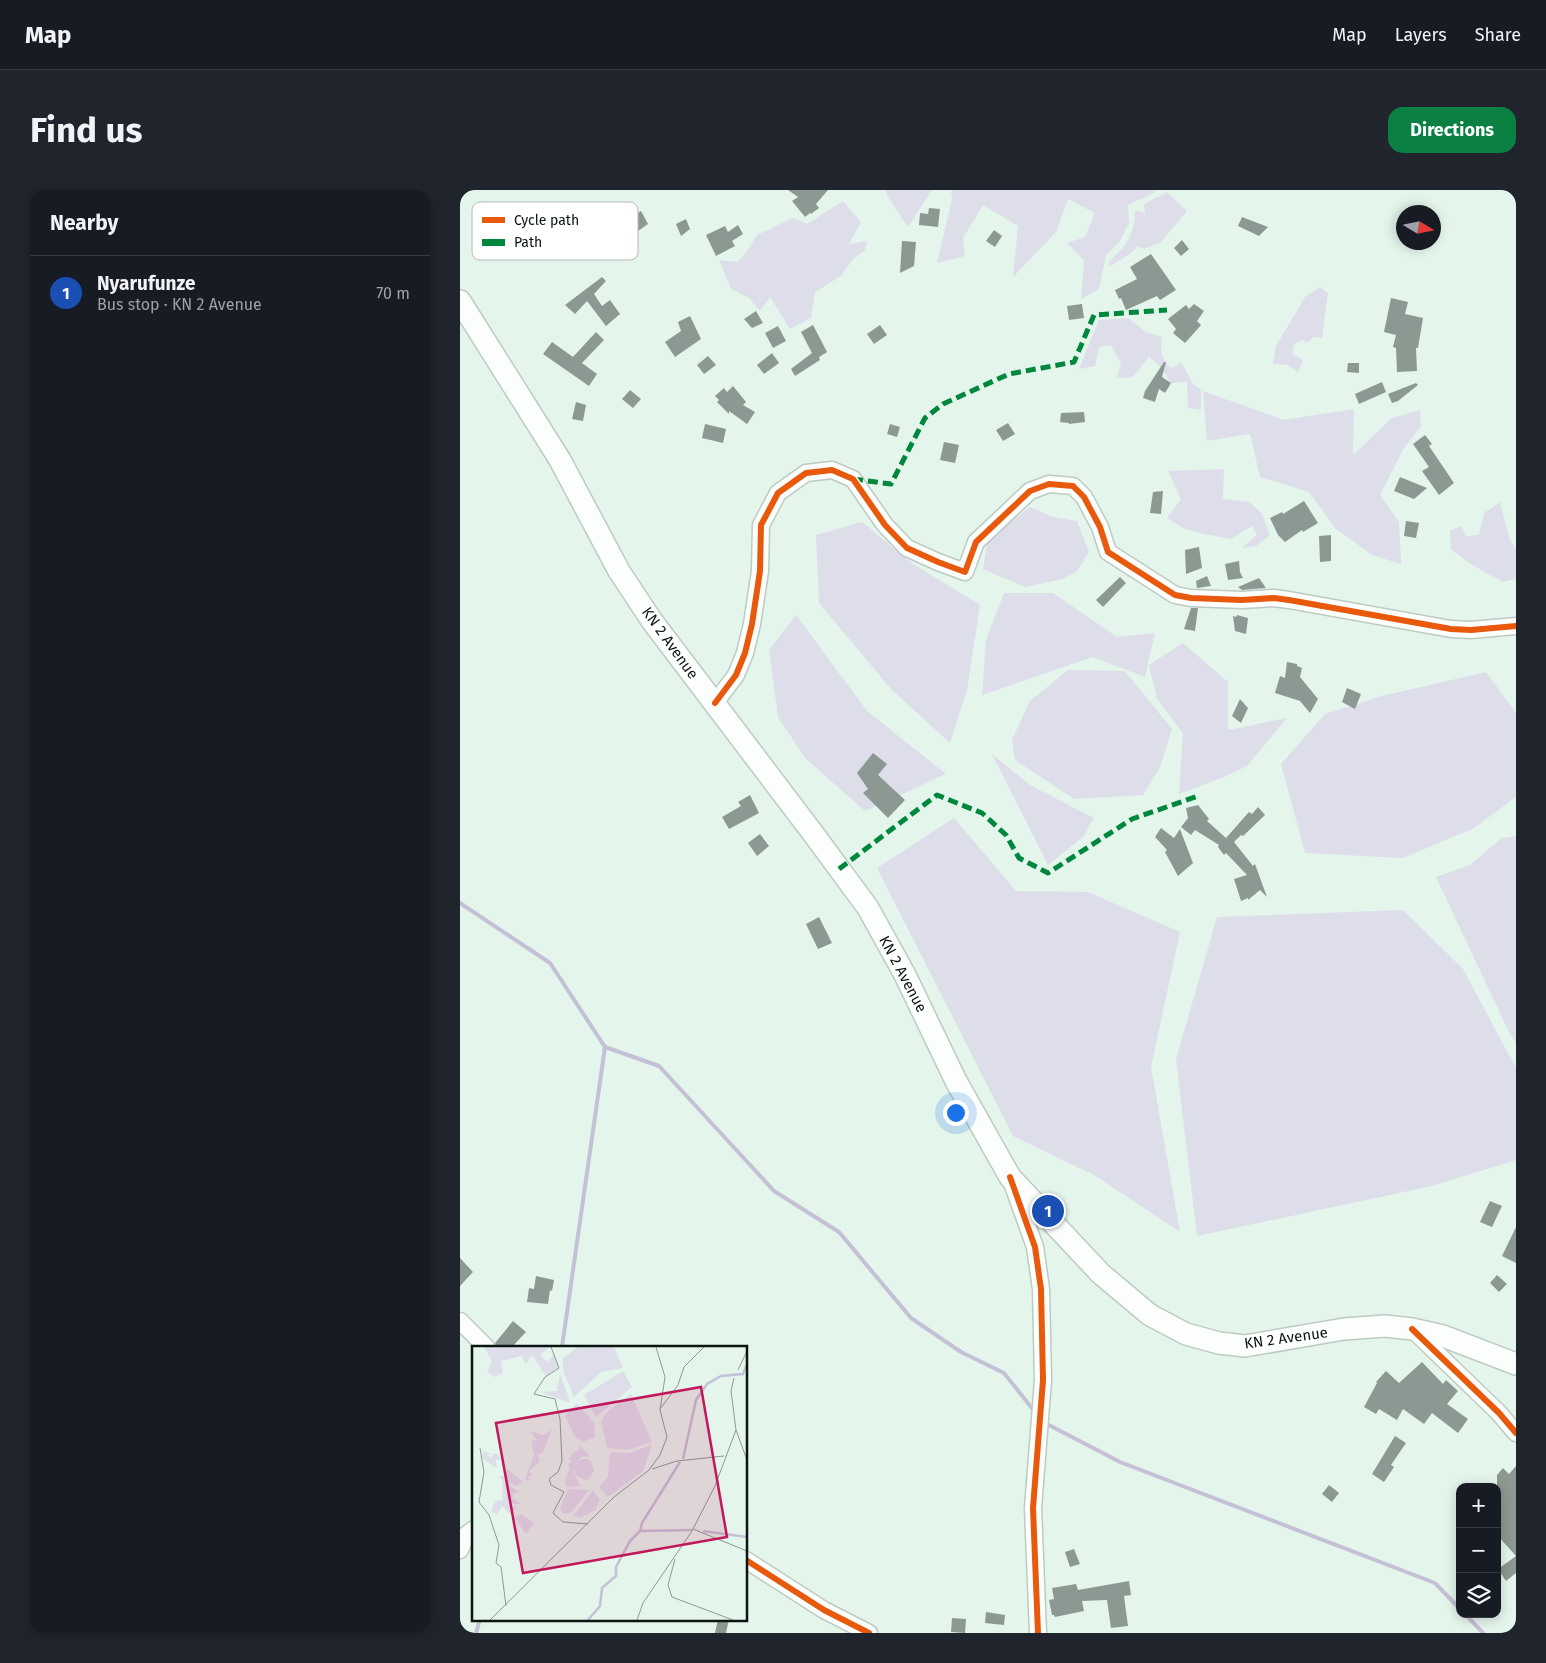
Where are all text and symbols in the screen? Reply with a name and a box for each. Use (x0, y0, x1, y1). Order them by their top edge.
text: Map (25, 21, 71, 49)
text: Map (1332, 24, 1367, 46)
text: Layers (1395, 24, 1447, 46)
text: Share (1475, 24, 1521, 46)
button: Directions (1388, 107, 1516, 153)
text: Find us (30, 109, 142, 151)
legend (472, 202, 638, 260)
north arrow (1396, 205, 1441, 250)
text: Nearby (50, 210, 118, 236)
text: Cycle path (514, 212, 579, 229)
text: Path (514, 234, 542, 251)
text: Nyarufunze (97, 272, 196, 295)
text: 1 (62, 284, 70, 303)
text: 70 m (376, 284, 410, 303)
text: Bus stop · KN 2 Avenue (97, 295, 262, 314)
street label: KN 2 Avenue (638, 604, 702, 682)
street label: KN 2 Avenue (875, 933, 931, 1015)
your location (943, 1100, 969, 1126)
pin: 1 (1032, 1192, 1064, 1230)
street label: KN 2 Avenue (1243, 1323, 1329, 1353)
inset map (472, 1346, 748, 1620)
map controls (1456, 1483, 1501, 1618)
button: + (1456, 1483, 1501, 1528)
button: − (1456, 1528, 1501, 1573)
button: layers (1456, 1573, 1501, 1618)

